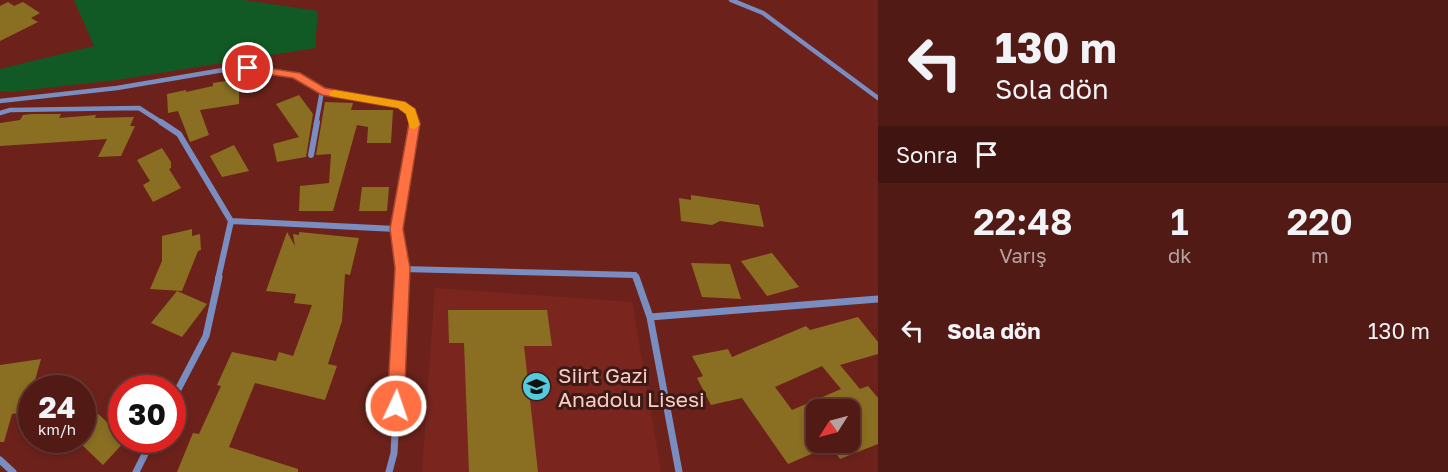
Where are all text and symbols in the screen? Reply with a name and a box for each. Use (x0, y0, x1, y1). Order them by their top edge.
text: 130 m (995, 22, 1117, 72)
icon: left (896, 24, 974, 102)
pin (222, 42, 273, 93)
icon: arrive (231, 51, 264, 84)
text: Sola dön (995, 73, 1109, 105)
icon: arrive (970, 138, 1003, 171)
text: Sonra (896, 141, 958, 168)
text: 22:48 (973, 200, 1073, 243)
text: 1 (1171, 200, 1189, 243)
text: 220 (1287, 200, 1353, 243)
text: Varış (999, 243, 1047, 267)
text: dk (1168, 243, 1192, 267)
text: m (1311, 243, 1329, 267)
icon: left (896, 314, 929, 347)
text: Sola dön (947, 317, 1041, 344)
text: 130 m (1368, 317, 1430, 344)
place label: Siirt Gazi Anadolu Lisesi (558, 362, 705, 412)
school or university icon: Siirt Gazi Anadolu Lisesi (521, 371, 553, 403)
position arrow (364, 374, 428, 438)
speed limit sign: 30 (108, 375, 186, 453)
text: 24 (38, 389, 76, 425)
north arrow (806, 399, 860, 453)
map controls (806, 399, 860, 453)
text: km/h (38, 420, 76, 438)

